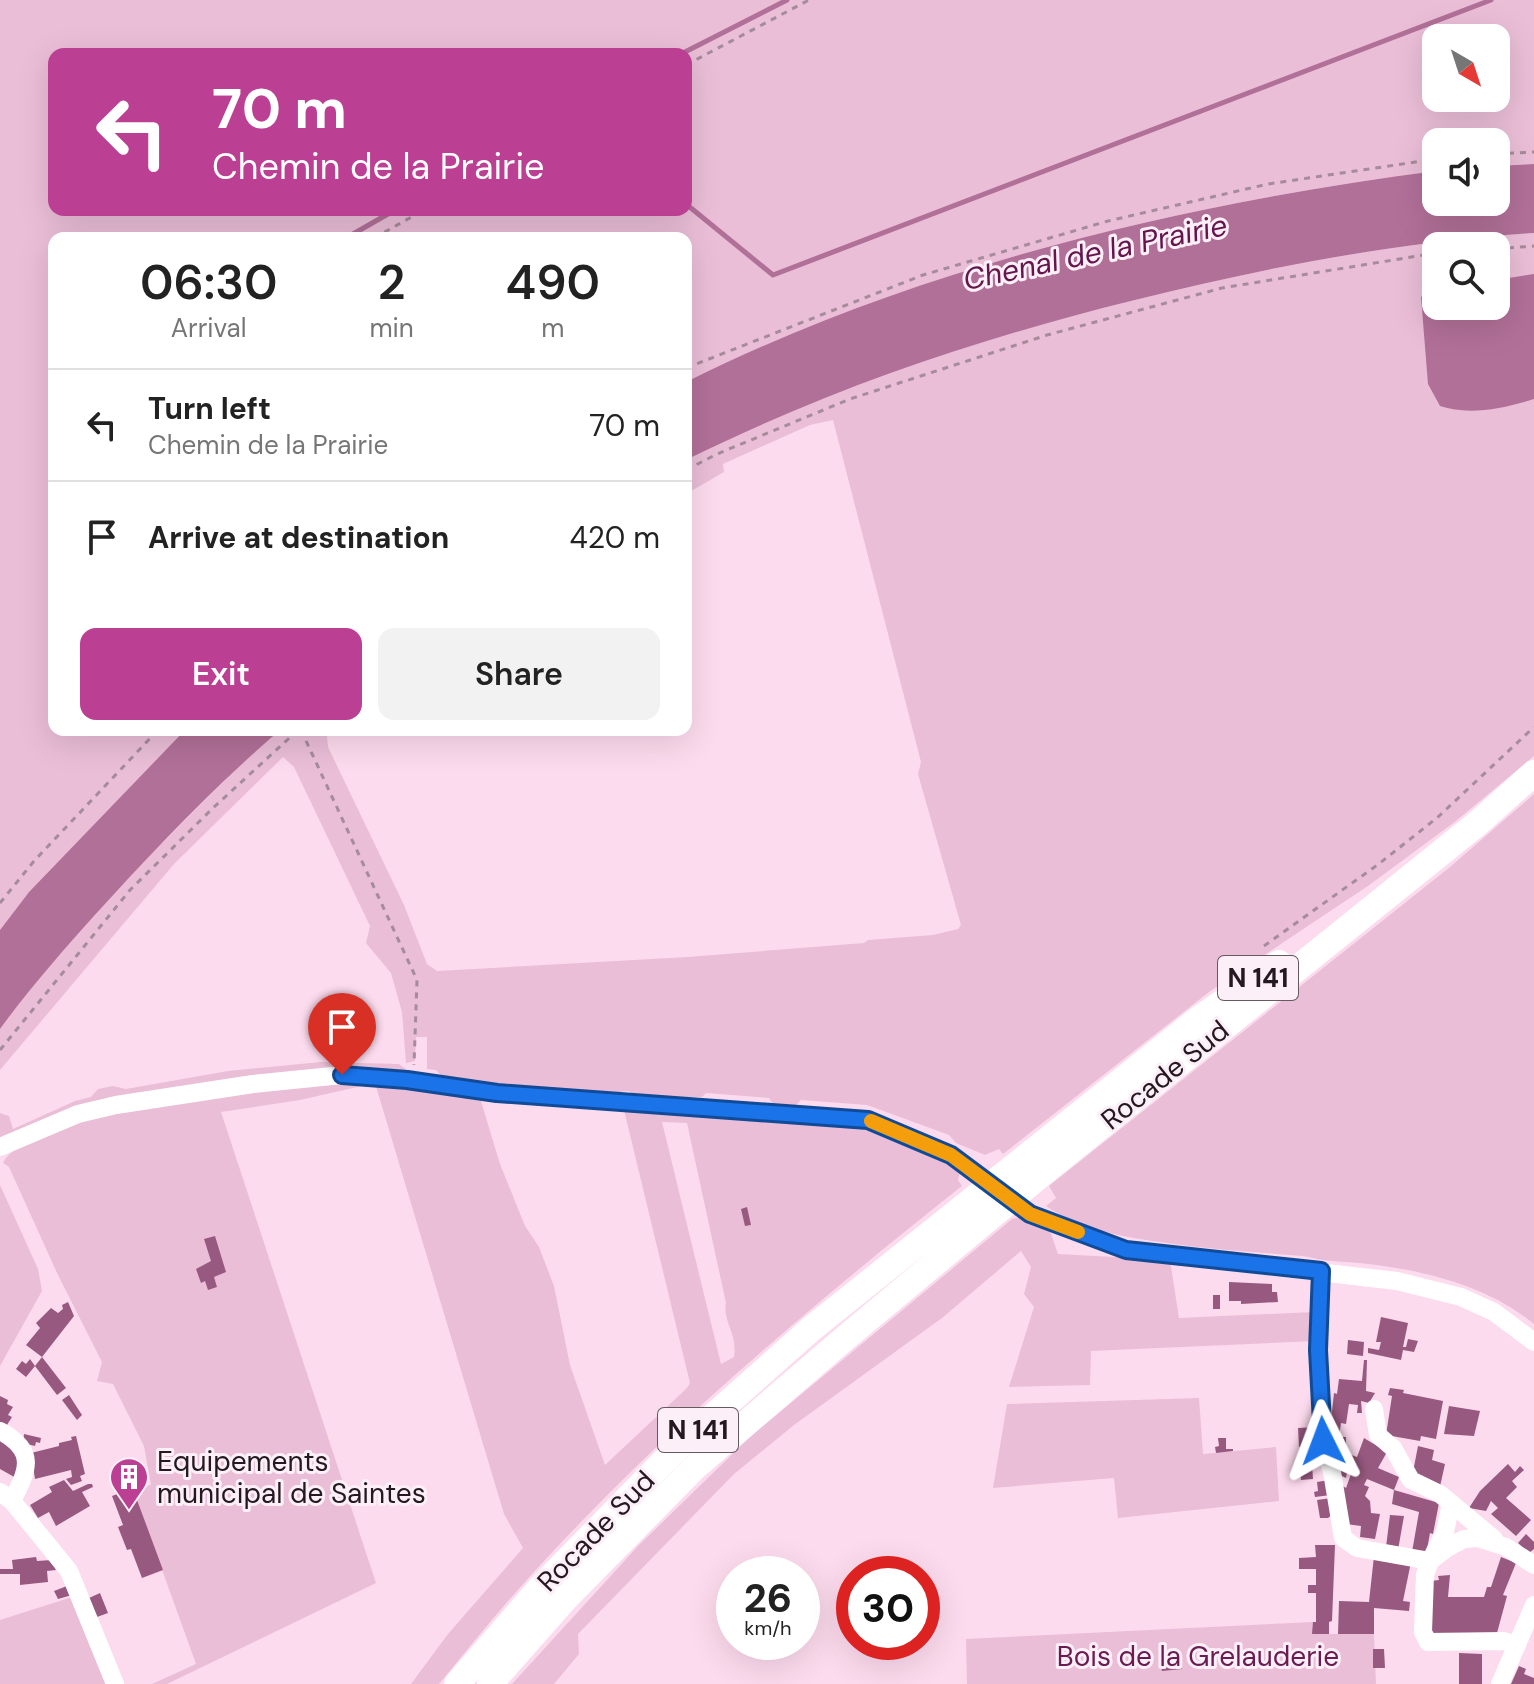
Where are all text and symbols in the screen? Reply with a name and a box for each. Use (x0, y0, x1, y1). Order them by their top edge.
north arrow (1422, 24, 1510, 112)
map controls (1422, 24, 1510, 320)
text: 70 m (212, 72, 347, 145)
icon: left (80, 80, 184, 184)
button: sound (1422, 128, 1510, 216)
text: Chemin de la Prairie (212, 143, 545, 190)
water label: Chenal de la Prairie (959, 205, 1231, 299)
button: search (1422, 232, 1510, 320)
text: 06:30 (140, 251, 278, 314)
text: 2 (378, 251, 405, 314)
text: 490 (506, 251, 600, 314)
text: Arrival (171, 311, 247, 345)
text: min (369, 311, 414, 345)
text: m (541, 311, 564, 345)
text: Turn left (148, 389, 271, 428)
icon: left (80, 403, 124, 447)
text: 70 m (589, 406, 660, 445)
text: Chemin de la Prairie (148, 428, 388, 462)
icon: arrive (80, 515, 124, 559)
text: Arrive at destination (148, 518, 449, 557)
text: 420 m (570, 518, 660, 557)
button: Exit (80, 628, 362, 720)
button: Share (378, 628, 660, 720)
road number: N 141 (1218, 956, 1298, 1000)
pin (308, 993, 376, 1075)
icon: arrive (320, 1005, 364, 1049)
street label: Rocade Sud (1093, 1012, 1237, 1138)
position arrow (1281, 1399, 1365, 1483)
road number: N 141 (658, 1408, 738, 1452)
place label: Equipements municipal de Saintes (157, 1443, 426, 1512)
building icon: Equipements municipal de Saintes (108, 1456, 150, 1511)
street label: Rocade Sud (529, 1463, 663, 1599)
speed limit sign: 30 (836, 1556, 940, 1660)
text: 26 (744, 1572, 792, 1624)
text: km/h (744, 1615, 792, 1641)
park label: Bois de la Grelauderie (1057, 1638, 1339, 1675)

